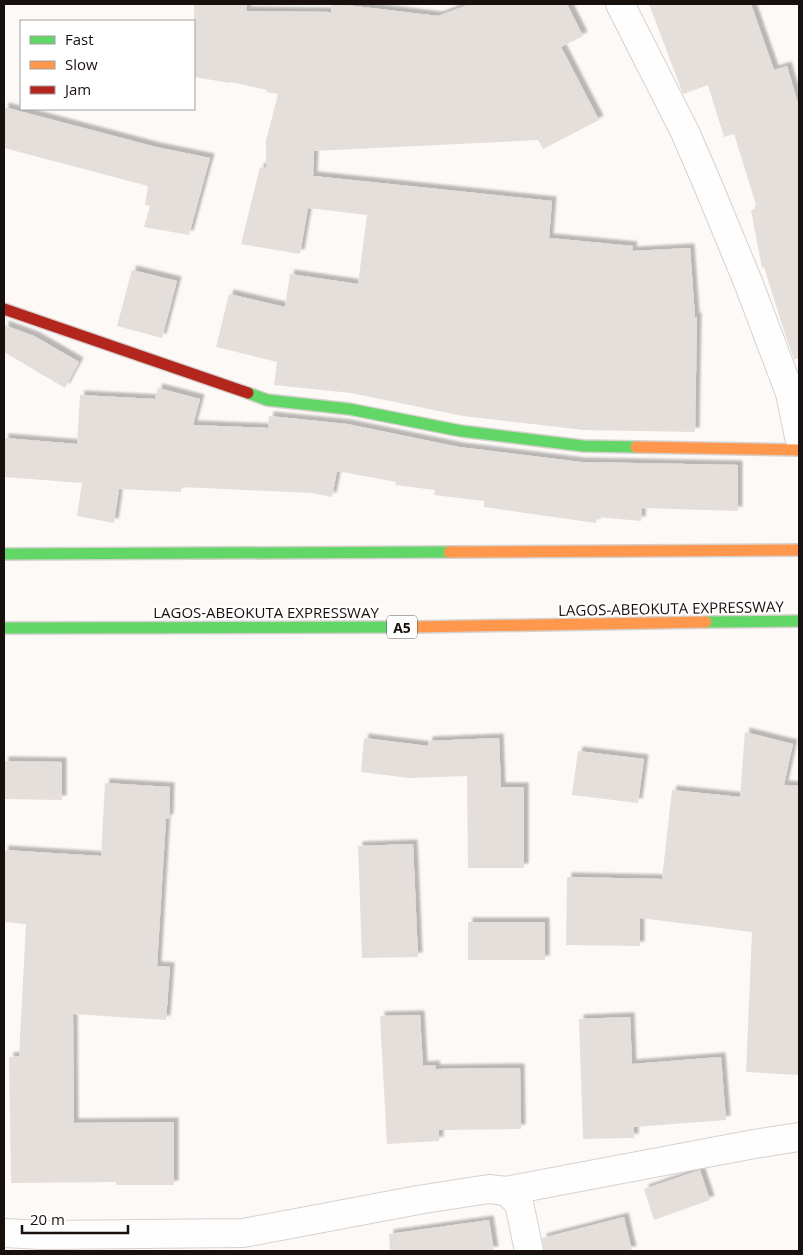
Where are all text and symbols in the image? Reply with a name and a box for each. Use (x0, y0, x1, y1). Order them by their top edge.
legend (20, 20, 195, 110)
text: Fast (65, 29, 94, 49)
text: Slow (65, 54, 98, 74)
text: Jam (63, 79, 91, 99)
street label: LAGOS-ABEOKUTA EXPRESSWAY (558, 596, 785, 620)
street label: LAGOS-ABEOKUTA EXPRESSWAY (153, 602, 379, 622)
road number: A5 (387, 616, 417, 638)
scale bar (22, 1202, 129, 1234)
text: 20 m (30, 1209, 65, 1229)

